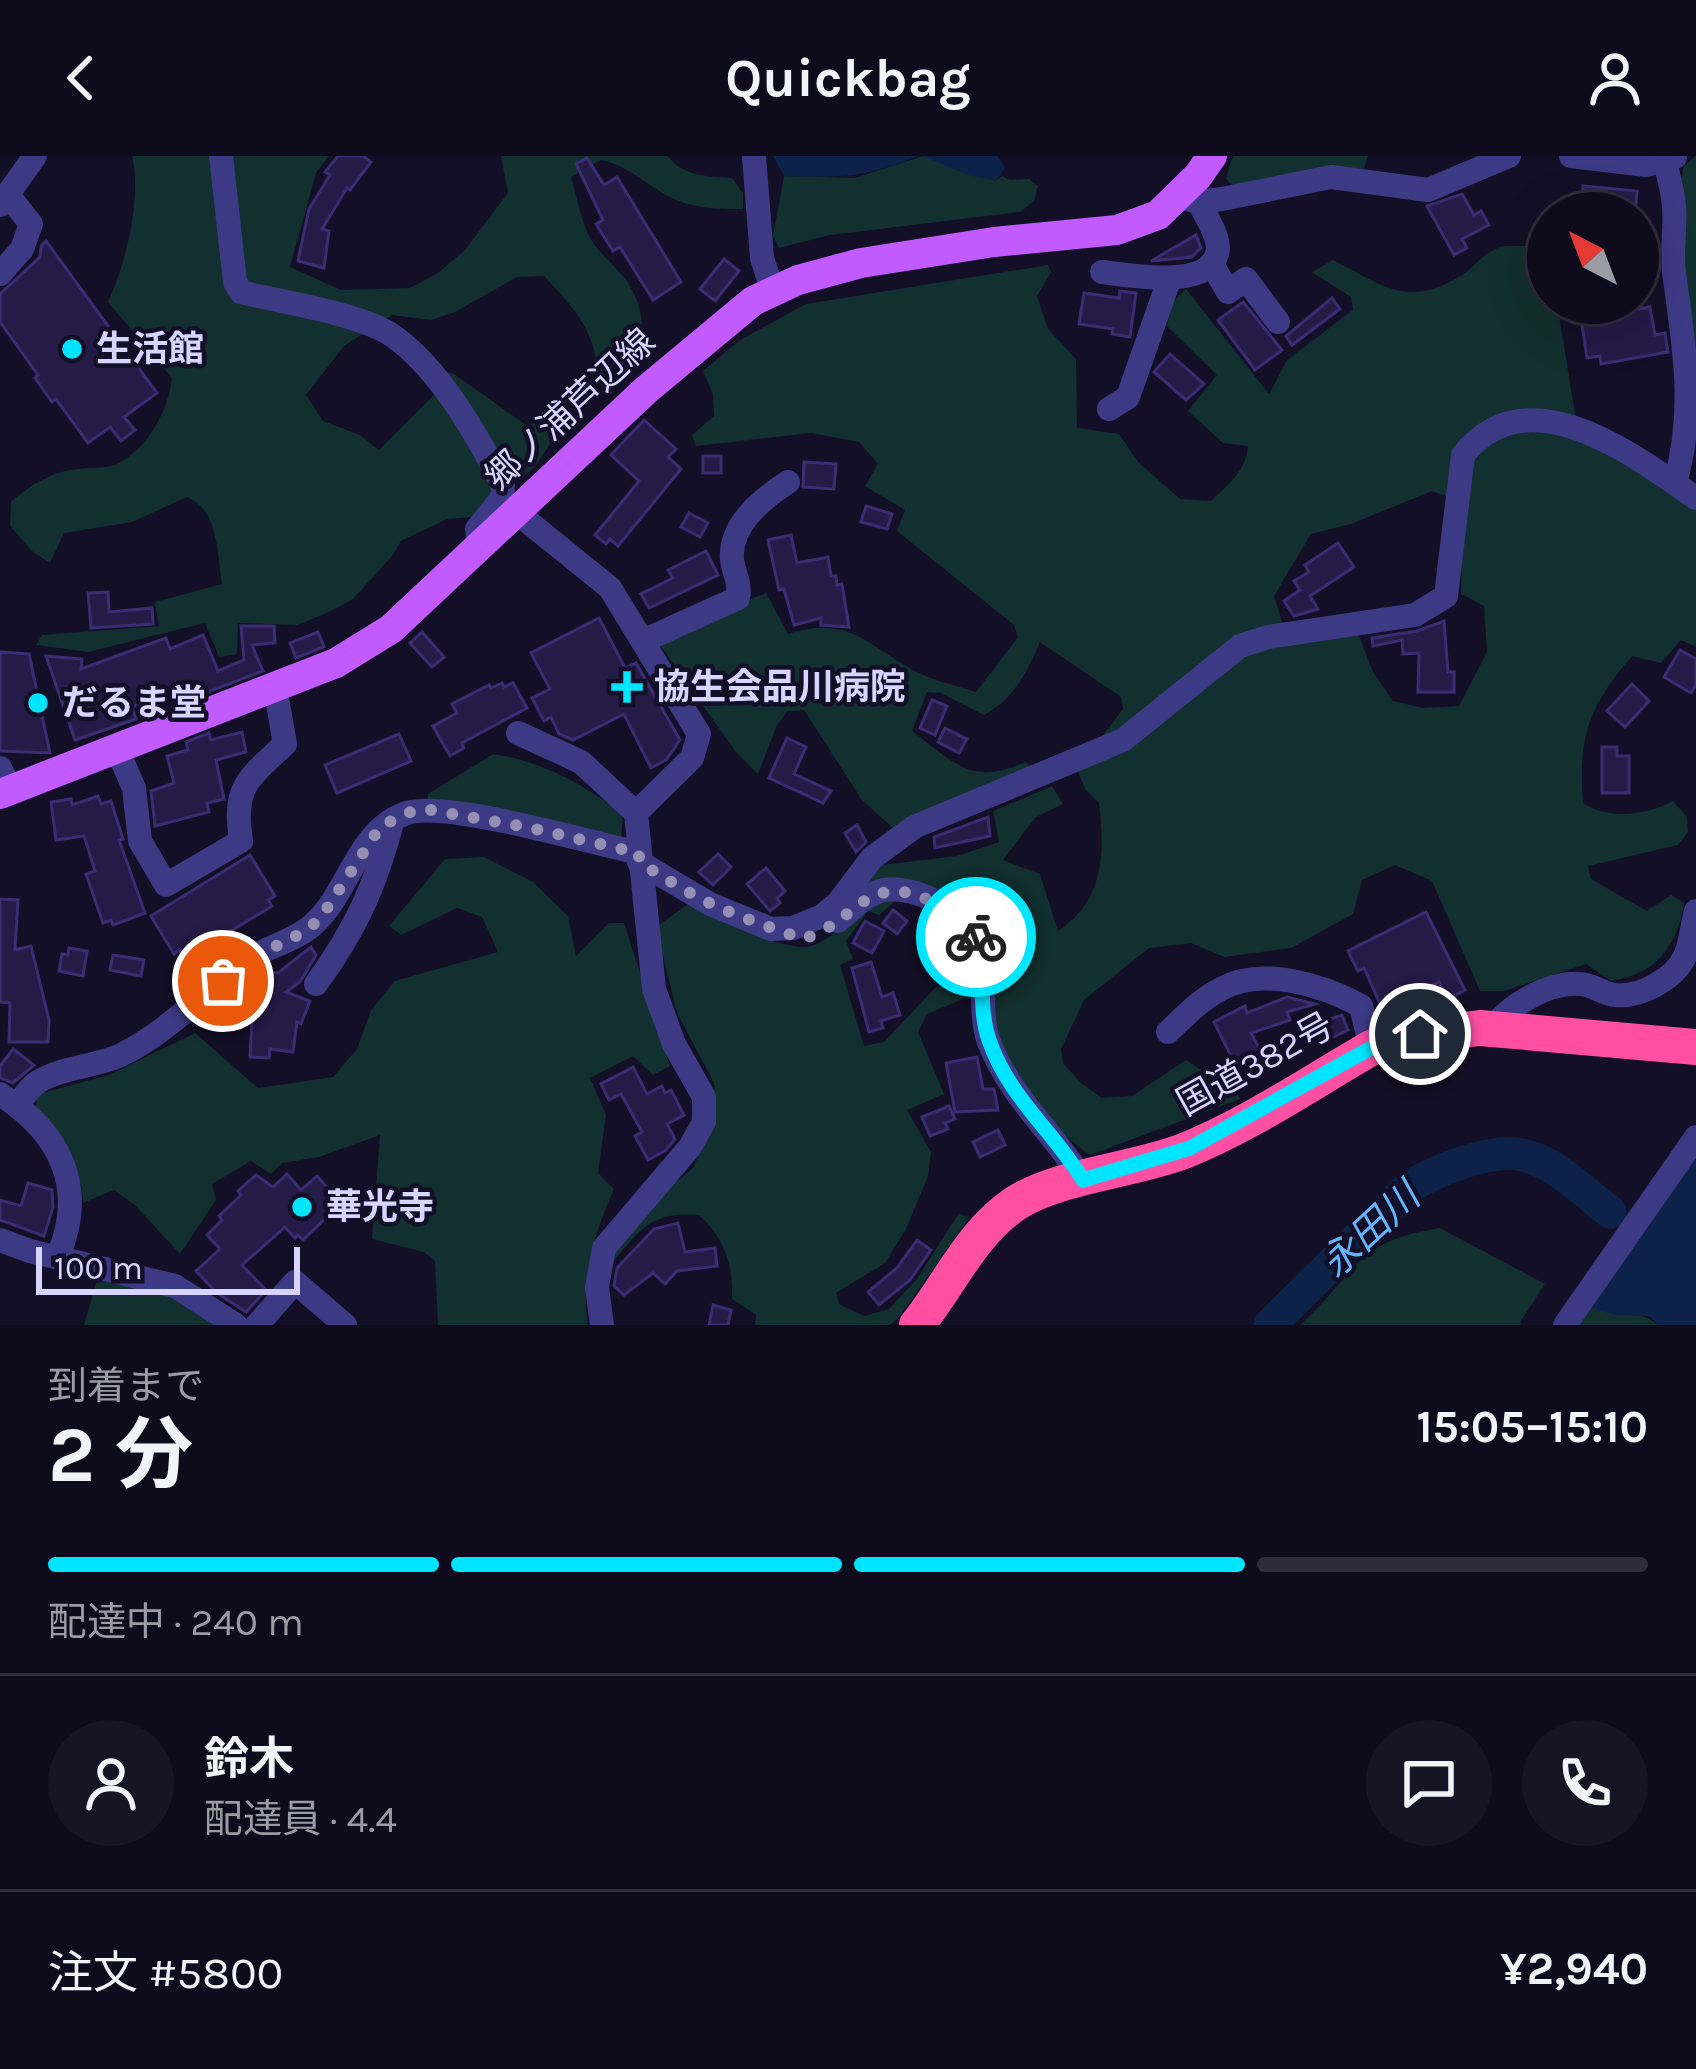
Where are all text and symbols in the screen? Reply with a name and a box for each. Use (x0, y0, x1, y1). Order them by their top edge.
icon: back (48, 45, 114, 111)
icon: person (1582, 45, 1648, 111)
text: Quickbag (725, 46, 971, 110)
north arrow (1527, 192, 1659, 324)
map controls (1527, 192, 1659, 324)
street label: 郷ノ浦芦辺線 (477, 320, 663, 498)
place label: 生活館 (96, 328, 204, 370)
marker: 生活館 (59, 336, 85, 362)
place label: 協生会品川病院 (654, 666, 906, 708)
marker: 協生会品川病院 (611, 671, 643, 703)
place label: だるま堂 (62, 682, 206, 724)
marker: だるま堂 (25, 690, 51, 716)
courier (916, 877, 1036, 997)
icon: bike (943, 904, 1009, 970)
pin (172, 930, 274, 1032)
icon: bag (190, 948, 256, 1014)
pin (1369, 983, 1471, 1085)
icon: home (1387, 1001, 1453, 1067)
street label: 国道382号 (1169, 1004, 1341, 1124)
water label: 永田川 (1312, 1171, 1431, 1287)
place label: 華光寺 (326, 1186, 434, 1228)
marker: 華光寺 (289, 1194, 315, 1220)
scale bar (36, 1241, 300, 1294)
text: 100 m (54, 1249, 143, 1287)
text: 到着まで (48, 1363, 204, 1409)
text: 15:05–15:10 (1416, 1401, 1648, 1453)
text: 2 分 (48, 1409, 193, 1501)
text: 配達中 · 240 m (48, 1599, 304, 1645)
button: person (48, 1720, 174, 1846)
button: chat (1366, 1720, 1492, 1846)
button: phone (1522, 1720, 1648, 1846)
text: 鈴木 (204, 1733, 294, 1785)
text: 配達員 · 4.4 (204, 1796, 397, 1842)
text: ¥2,940 (1500, 1943, 1648, 1995)
text: 注文 #5800 (48, 1947, 283, 1999)

